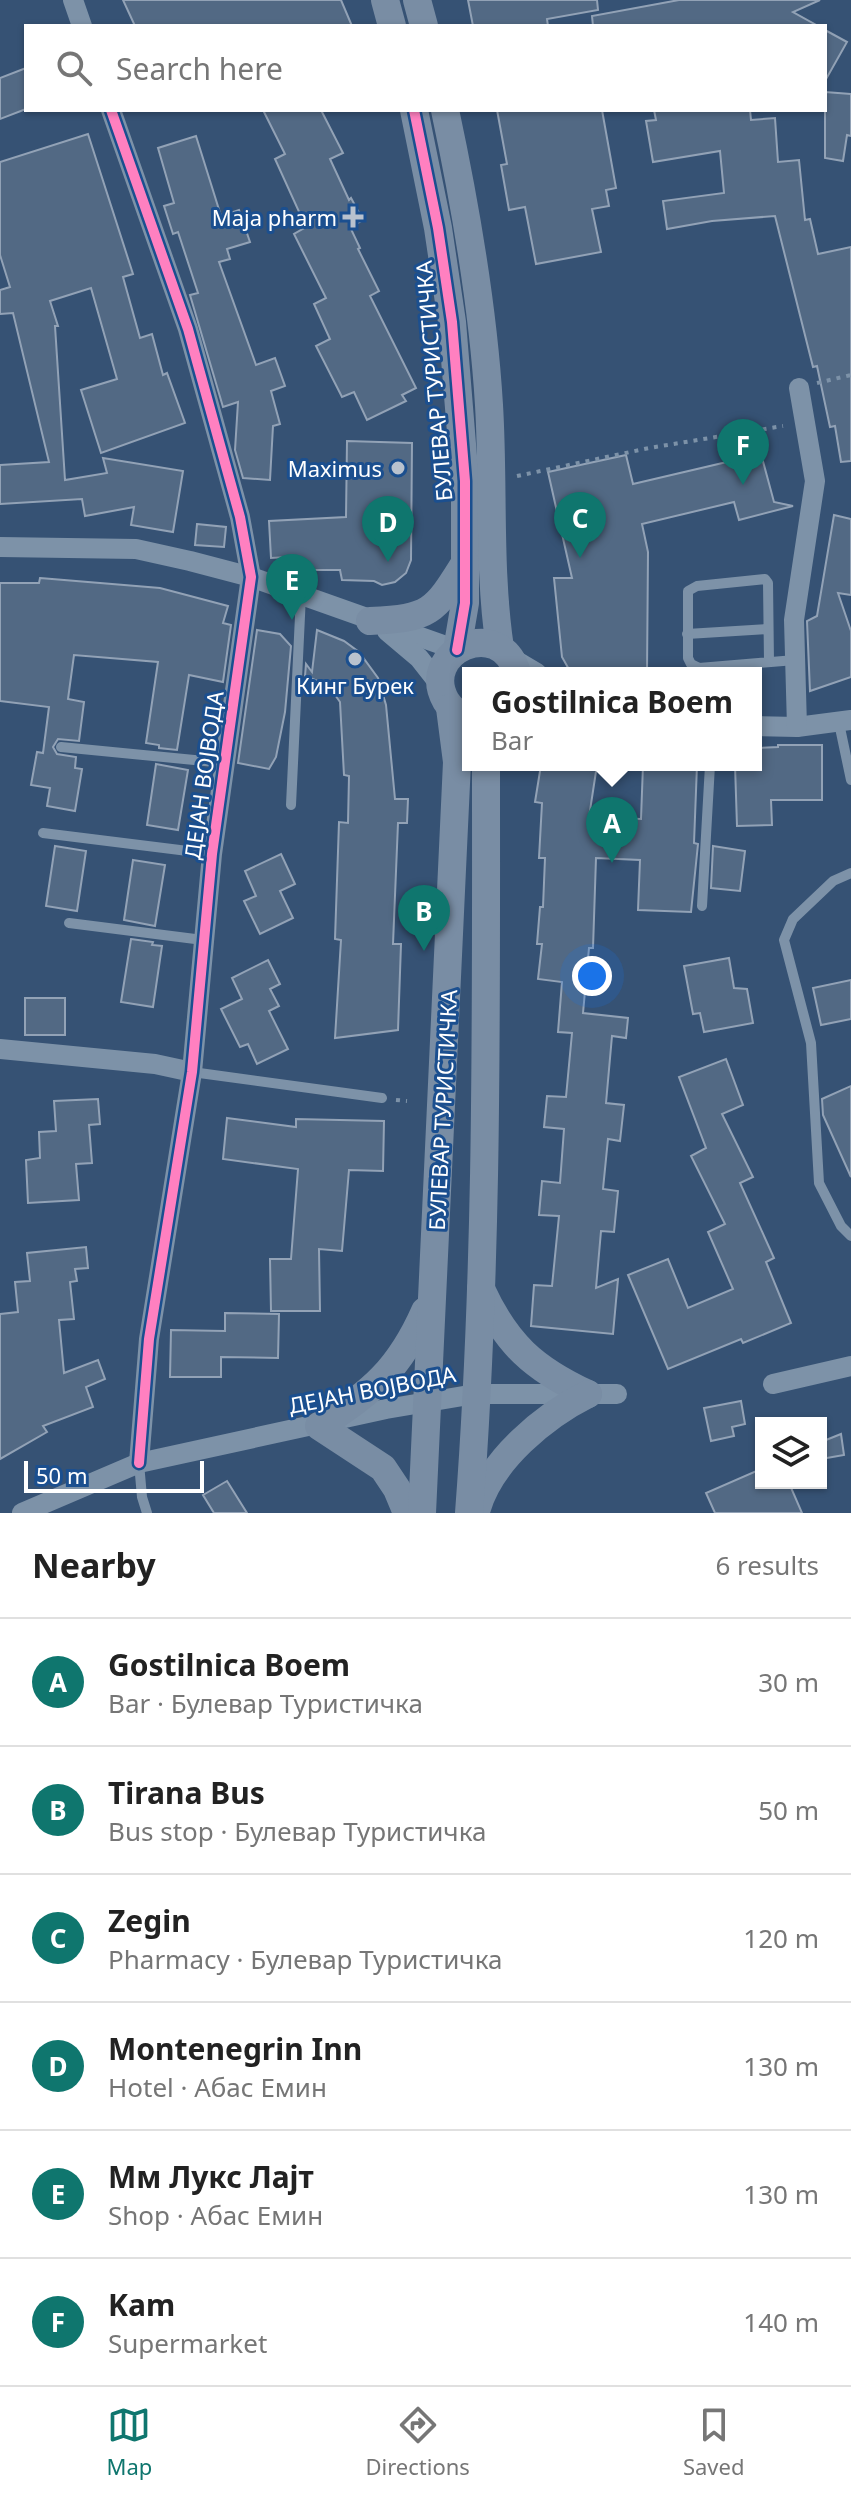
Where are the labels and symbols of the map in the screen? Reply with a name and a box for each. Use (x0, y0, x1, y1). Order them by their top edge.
place label: Maja pharm (212, 202, 337, 232)
marker: Maja pharm (344, 208, 362, 226)
street label: БУЛЕВАР ТУРИСТИЧКА (407, 259, 458, 502)
pin: F (717, 419, 769, 485)
place label: Maximus (288, 453, 382, 483)
marker: Maximus (389, 459, 407, 477)
pin: C (554, 492, 606, 558)
pin: D (362, 496, 414, 562)
pin: E (266, 554, 318, 620)
marker: Кинг Бурек (346, 650, 364, 668)
place label: Кинг Бурек (296, 670, 414, 700)
street label: ДЕЈАН ВОЈВОДА (176, 688, 230, 861)
pin: A (586, 797, 638, 863)
pin: B (398, 885, 450, 951)
your location (572, 956, 612, 996)
street label: БУЛЕВАР ТУРИСТИЧКА (421, 988, 463, 1231)
street label: ДЕЈАН ВОЈВОДА (286, 1358, 459, 1420)
scale bar (24, 1457, 204, 1493)

